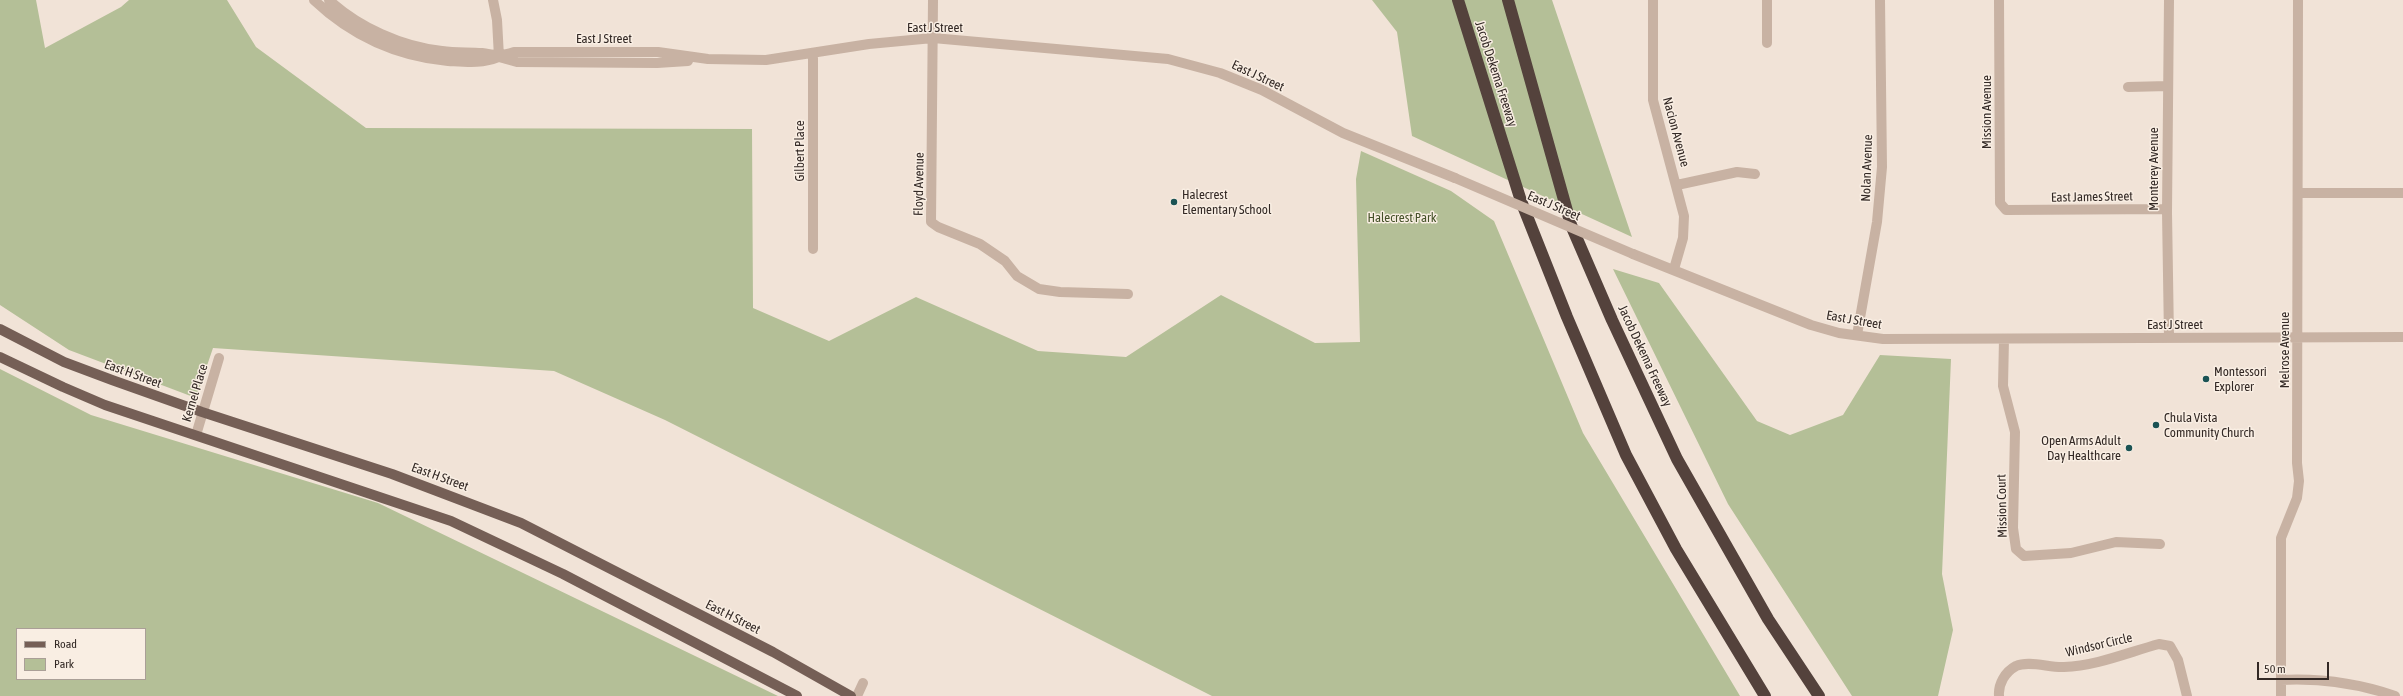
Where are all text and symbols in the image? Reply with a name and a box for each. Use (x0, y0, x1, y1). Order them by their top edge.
street label: Jacob Dekema Freeway (1472, 19, 1520, 129)
street label: East J Street (907, 20, 963, 36)
street label: East J Street (576, 31, 632, 47)
street label: East J Street (1229, 57, 1287, 95)
street label: Mission Avenue (1979, 75, 1995, 149)
street label: Nacion Avenue (1659, 95, 1693, 169)
street label: Gilbert Place (792, 120, 808, 182)
street label: Monterey Avenue (2146, 127, 2162, 211)
street label: Nolan Avenue (1858, 134, 1876, 202)
street label: Floyd Avenue (911, 152, 927, 216)
place label: Halecrest Elementary School (1182, 187, 1271, 218)
street label: East J Street (1525, 188, 1583, 224)
street label: East James Street (2051, 188, 2133, 206)
marker: Halecrest Elementary School (1169, 197, 1179, 207)
park label: Halecrest Park (1367, 210, 1437, 226)
street label: Jacob Dekema Freeway (1615, 303, 1675, 409)
street label: East J Street (1825, 307, 1883, 333)
street label: Melrose Avenue (2277, 312, 2293, 388)
street label: East J Street (2147, 317, 2203, 333)
street label: East H Street (102, 356, 164, 392)
street label: Kernel Place (179, 362, 211, 424)
place label: Montessori Explorer (2214, 364, 2267, 395)
marker: Montessori Explorer (2201, 374, 2211, 384)
place label: Chula Vista Community Church (2164, 410, 2255, 441)
marker: Chula Vista Community Church (2151, 420, 2161, 430)
place label: Open Arms Adult Day Healthcare (2041, 433, 2121, 464)
marker: Open Arms Adult Day Healthcare (2124, 443, 2134, 453)
street label: East H Street (409, 459, 471, 495)
street label: Mission Court (1994, 474, 2010, 538)
street label: East H Street (703, 597, 763, 637)
legend (16, 628, 146, 680)
street label: Windsor Circle (2064, 630, 2134, 660)
text: Road (54, 637, 77, 651)
scale bar (2259, 654, 2331, 680)
text: Park (54, 657, 74, 671)
text: 50 m (2264, 662, 2286, 676)

